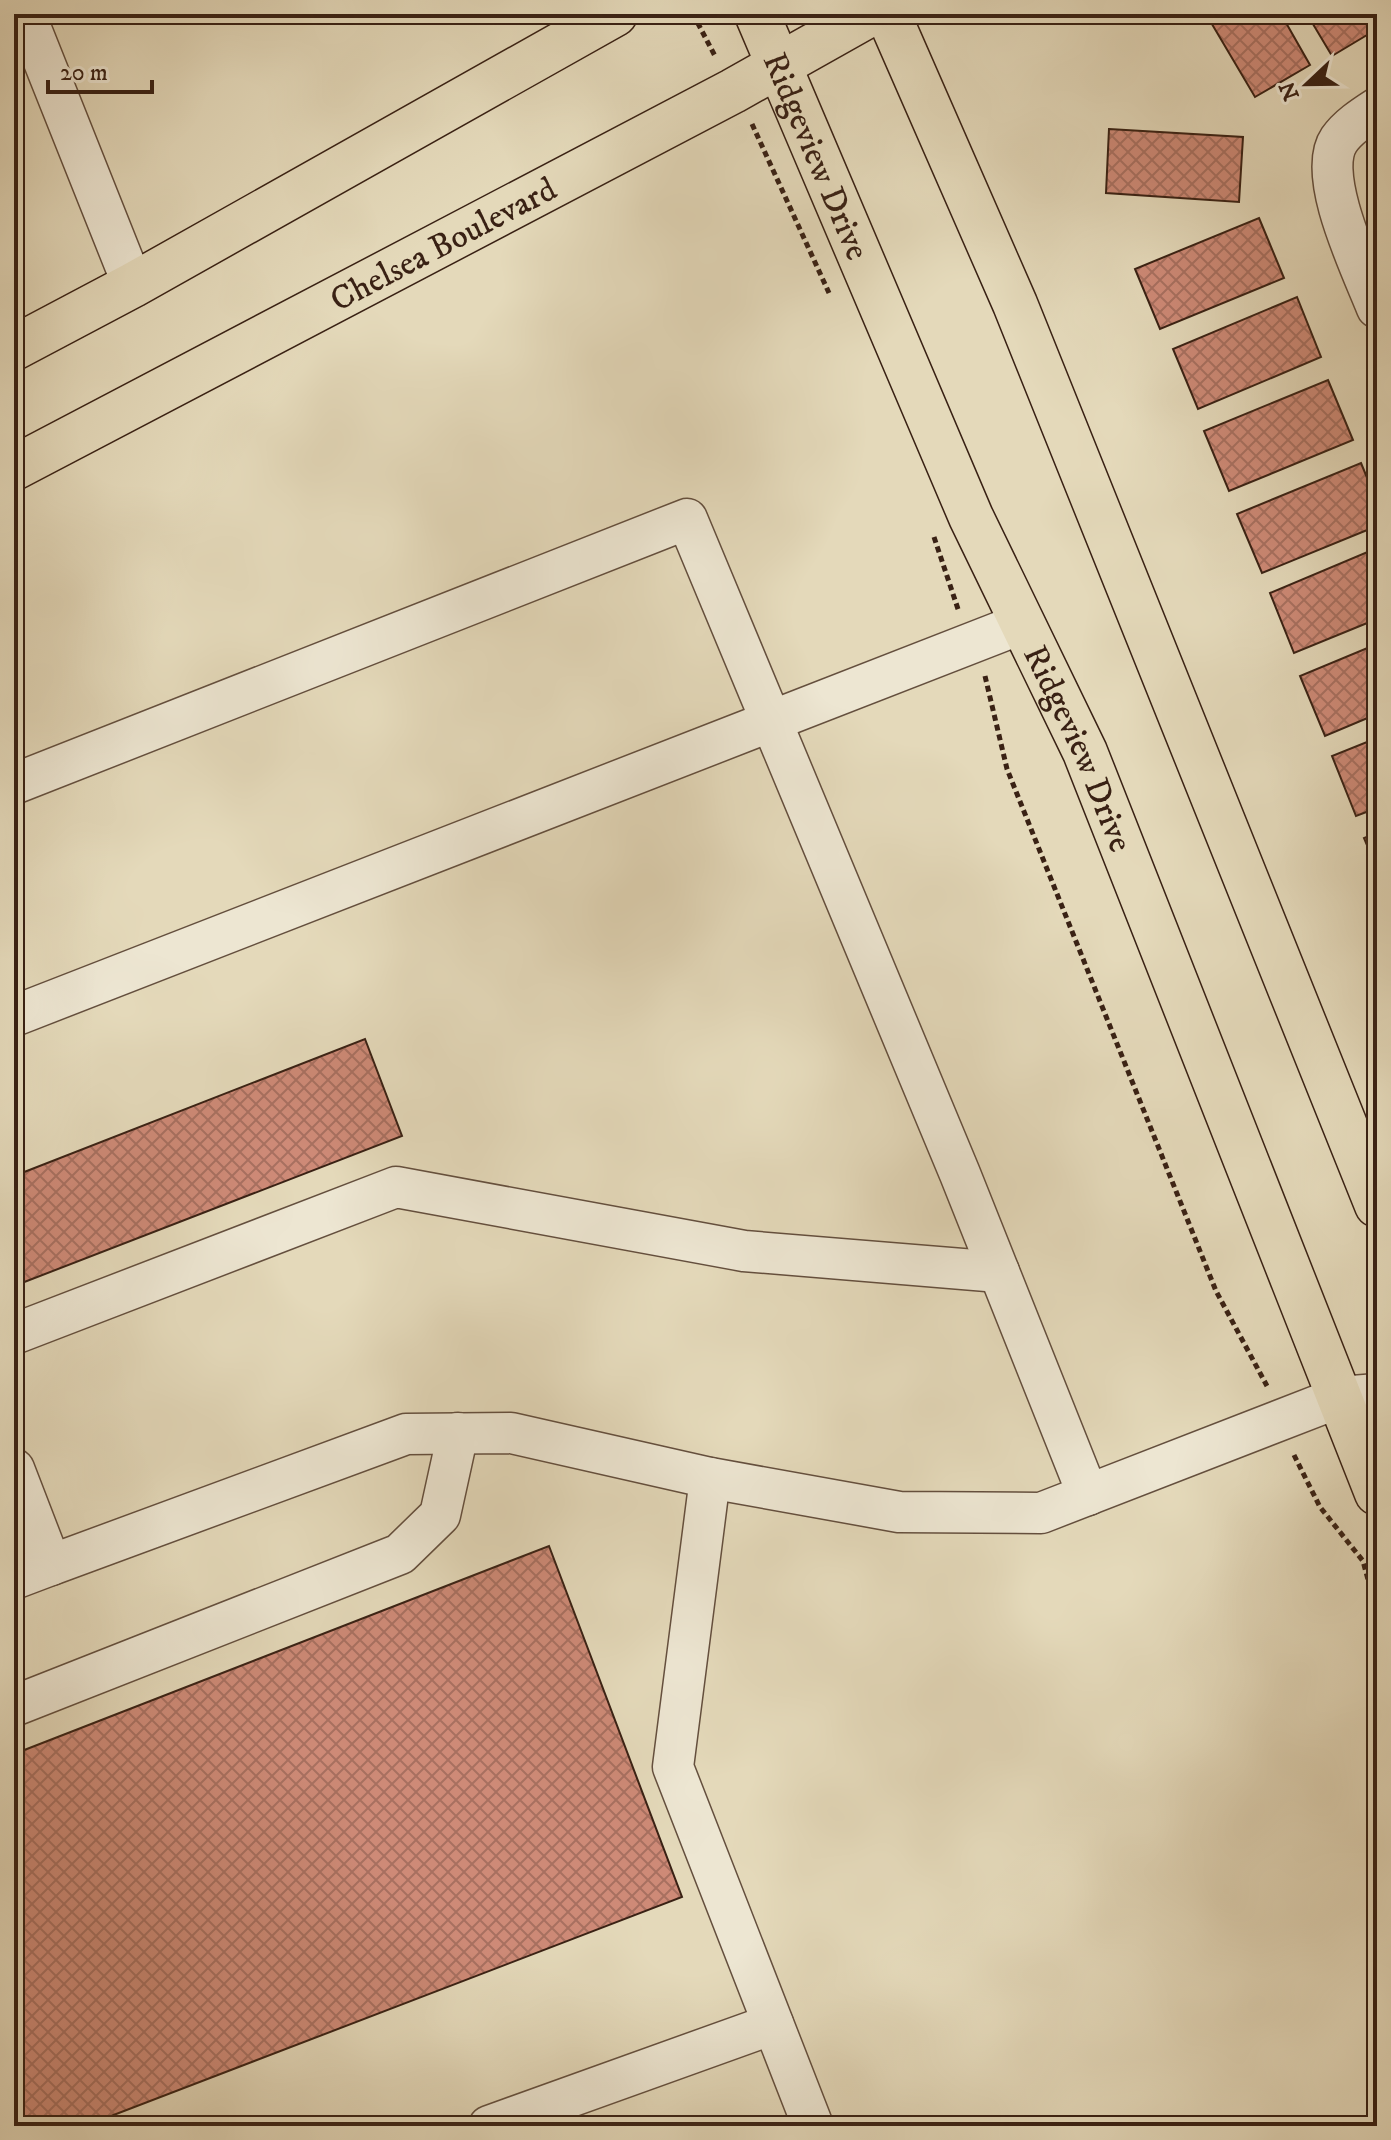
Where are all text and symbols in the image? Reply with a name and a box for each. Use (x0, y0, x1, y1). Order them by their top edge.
scale bar (48, 44, 152, 94)
north arrow (1267, 44, 1347, 124)
street label: Ridgeview Drive (753, 46, 878, 267)
text: 20 m (60, 58, 108, 88)
text: N (1274, 77, 1306, 104)
street label: Chelsea Boulevard (323, 168, 564, 322)
street label: Ridgeview Drive (1013, 639, 1141, 858)

